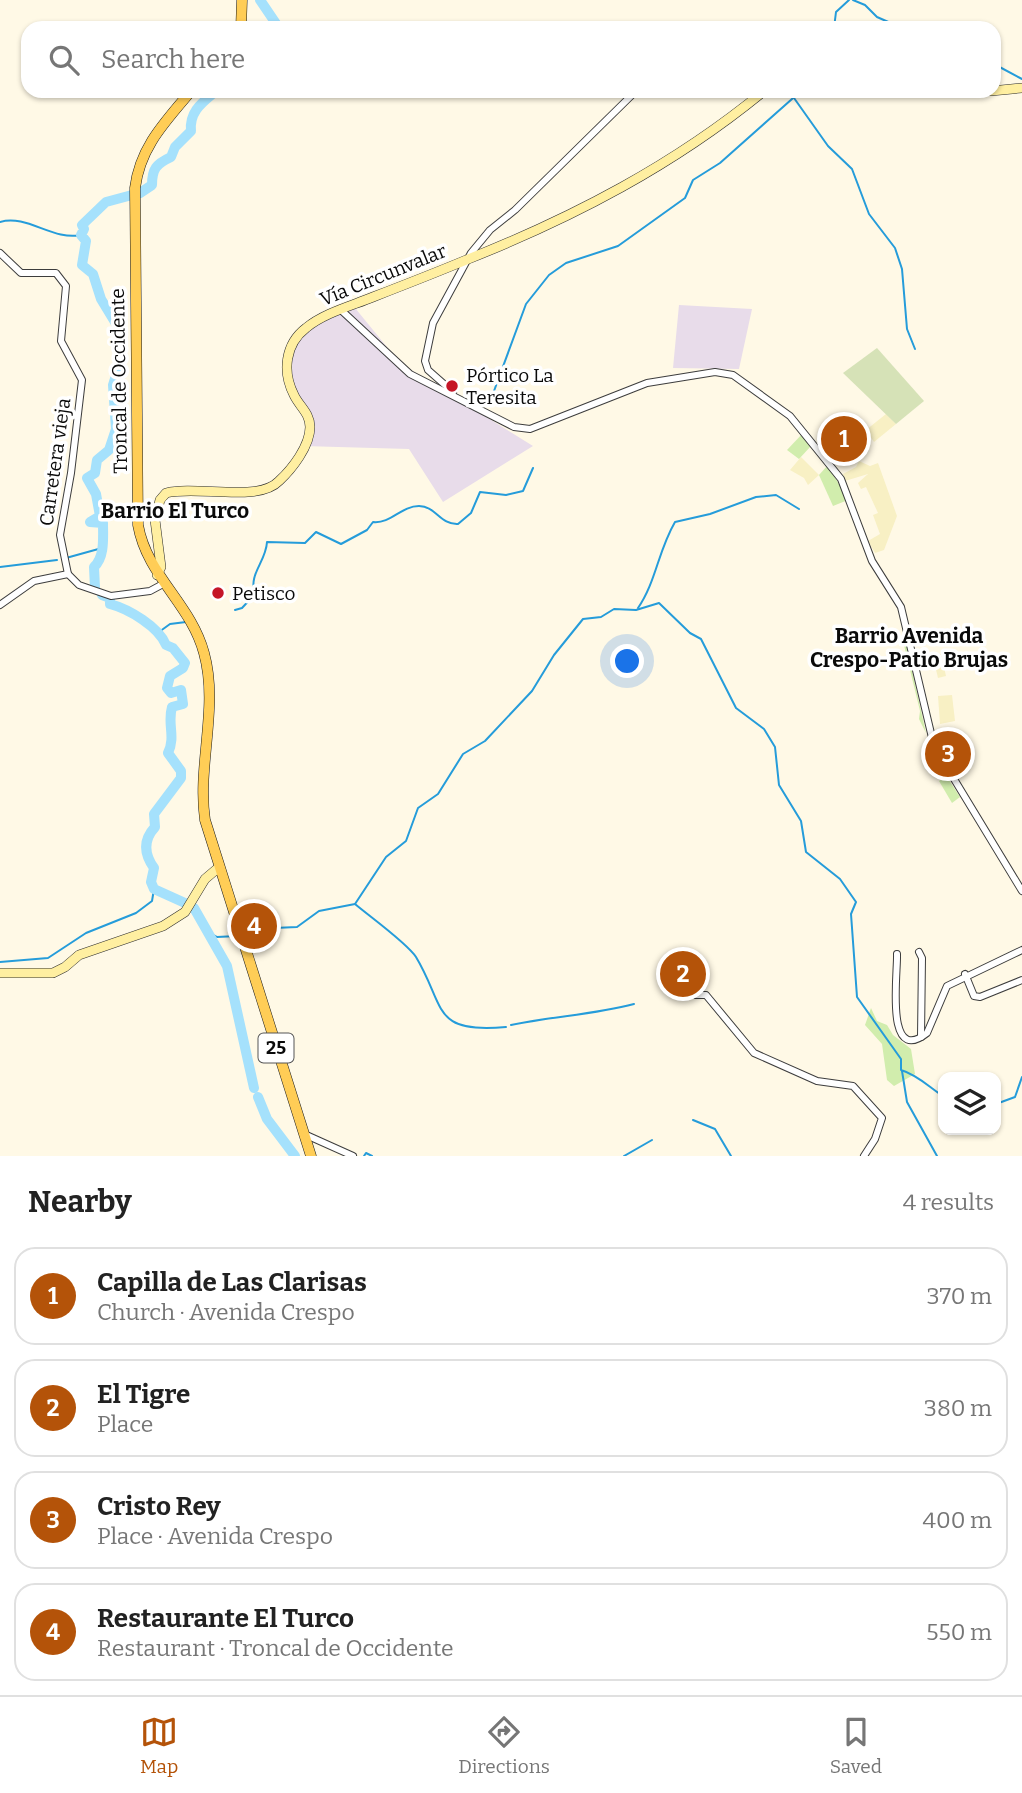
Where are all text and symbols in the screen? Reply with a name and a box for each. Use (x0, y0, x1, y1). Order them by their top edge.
search box (21, 21, 1001, 98)
icon: search (45, 41, 83, 79)
text: Search here (101, 44, 245, 75)
street label: Vía Circunvalar (316, 239, 450, 311)
street label: Troncal de Occidente (106, 288, 132, 474)
place label: Pórtico La Teresita (466, 364, 554, 409)
marker: Pórtico La Teresita (444, 378, 460, 394)
street label: Carretera vieja (35, 396, 75, 527)
pin: 1 (821, 413, 867, 465)
district label: Barrio El Turco (101, 498, 249, 524)
place label: Petisco (232, 582, 295, 605)
marker: Petisco (210, 585, 226, 601)
district label: Barrio Avenida Crespo-Patio Brujas (810, 623, 1008, 673)
your location (610, 644, 644, 678)
pin: 3 (925, 728, 971, 780)
pin: 4 (231, 900, 277, 952)
pin: 2 (660, 948, 706, 1000)
road number: 25 (258, 1034, 294, 1063)
map controls (938, 1072, 1001, 1135)
button: layers (938, 1072, 1001, 1135)
text: Nearby (28, 1184, 132, 1220)
text: 4 results (903, 1188, 994, 1216)
text: Capilla de Las Clarisas (97, 1267, 367, 1298)
text: 1 (48, 1282, 58, 1310)
text: 370 m (926, 1282, 992, 1310)
text: Church · Avenida Crespo (97, 1298, 355, 1326)
text: El Tigre (97, 1379, 190, 1410)
text: 2 (47, 1394, 59, 1422)
text: 380 m (924, 1394, 992, 1422)
text: Place (97, 1410, 153, 1438)
text: Cristo Rey (97, 1491, 221, 1522)
text: 3 (46, 1506, 60, 1534)
text: 400 m (923, 1506, 992, 1534)
text: Place · Avenida Crespo (97, 1522, 333, 1550)
text: Restaurante El Turco (97, 1603, 354, 1634)
text: 4 (46, 1618, 60, 1646)
text: 550 m (926, 1618, 992, 1646)
text: Restaurant · Troncal de Occidente (97, 1634, 454, 1662)
tab: Map (140, 1713, 178, 1778)
tab: Directions (458, 1713, 550, 1778)
tab: Saved (830, 1713, 882, 1778)

